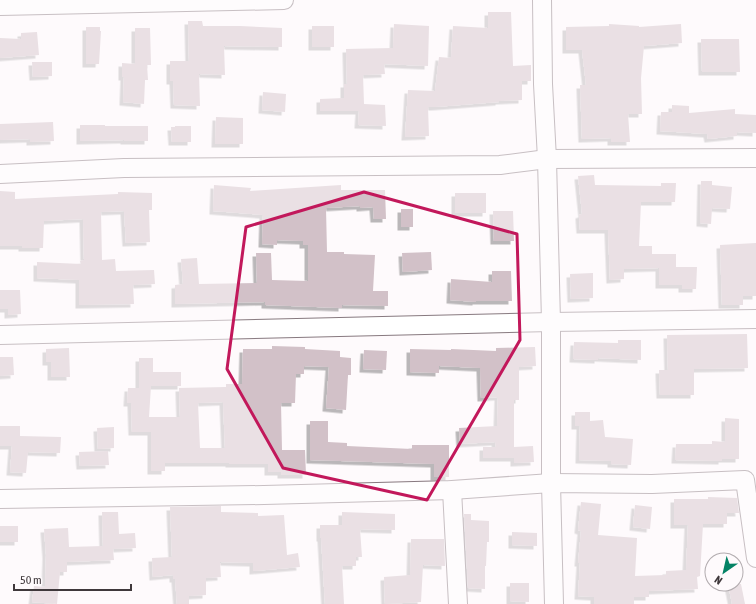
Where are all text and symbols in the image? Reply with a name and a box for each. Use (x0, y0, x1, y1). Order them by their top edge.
north arrow (704, 552, 744, 592)
scale bar (14, 566, 131, 592)
text: 50 m (20, 573, 42, 587)
text: N (712, 573, 724, 587)

